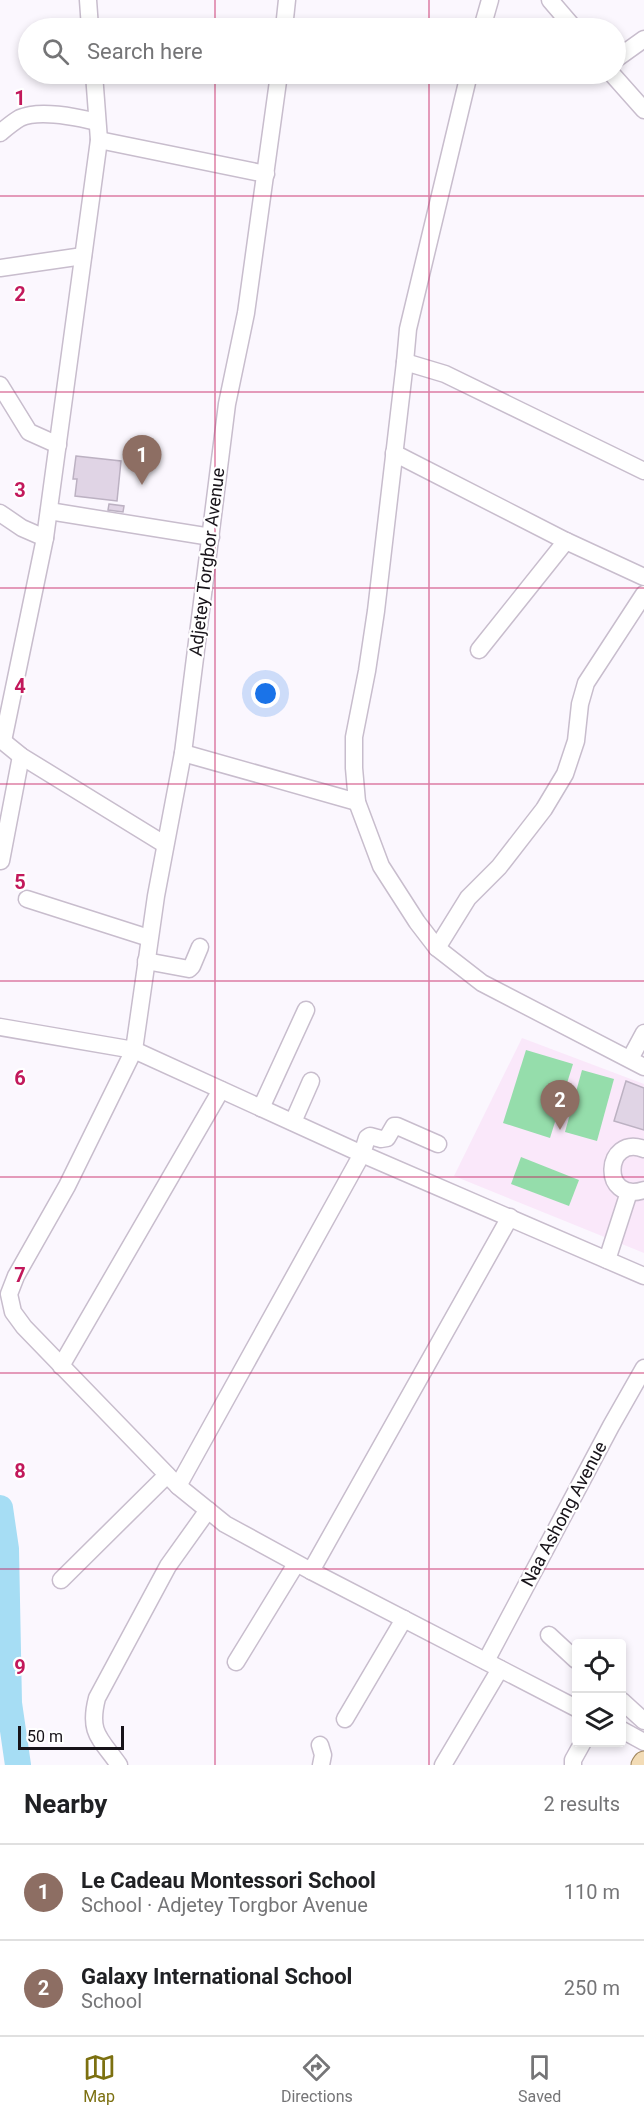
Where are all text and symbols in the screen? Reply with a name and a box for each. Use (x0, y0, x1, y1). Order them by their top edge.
search box (18, 18, 626, 84)
icon: search (39, 35, 72, 68)
text: Search here (87, 39, 203, 64)
text: 1 (14, 86, 26, 110)
text: 2 (14, 282, 26, 306)
pin: 1 (122, 436, 162, 485)
street label: Adjetey Torgbor Avenue (185, 467, 228, 657)
text: 3 (14, 478, 26, 502)
text: 4 (14, 674, 26, 698)
your location (251, 679, 280, 708)
text: 5 (14, 870, 26, 894)
text: 6 (14, 1066, 26, 1090)
pin: 2 (540, 1080, 580, 1130)
text: 7 (14, 1263, 26, 1287)
street label: Naa Ashong Avenue (516, 1438, 611, 1590)
text: 8 (14, 1459, 26, 1483)
map controls (572, 1639, 626, 1747)
button: locate (572, 1639, 626, 1693)
text: 9 (14, 1655, 26, 1679)
button: layers (572, 1693, 626, 1747)
scale bar (18, 1723, 124, 1750)
text: 50 m (27, 1727, 63, 1746)
text: Nearby (24, 1789, 107, 1819)
text: 2 results (544, 1792, 620, 1816)
text: Le Cadeau Montessori School (81, 1868, 376, 1893)
text: 1 (38, 1880, 49, 1904)
text: 110 m (564, 1880, 620, 1904)
text: School · Adjetey Torgbor Avenue (81, 1893, 368, 1917)
text: Galaxy International School (81, 1964, 352, 1989)
text: 2 (38, 1976, 49, 2000)
text: 250 m (564, 1976, 620, 2000)
text: School (81, 1989, 142, 2013)
tab: Map (83, 2051, 116, 2106)
tab: Directions (281, 2051, 353, 2106)
tab: Saved (518, 2051, 561, 2106)

